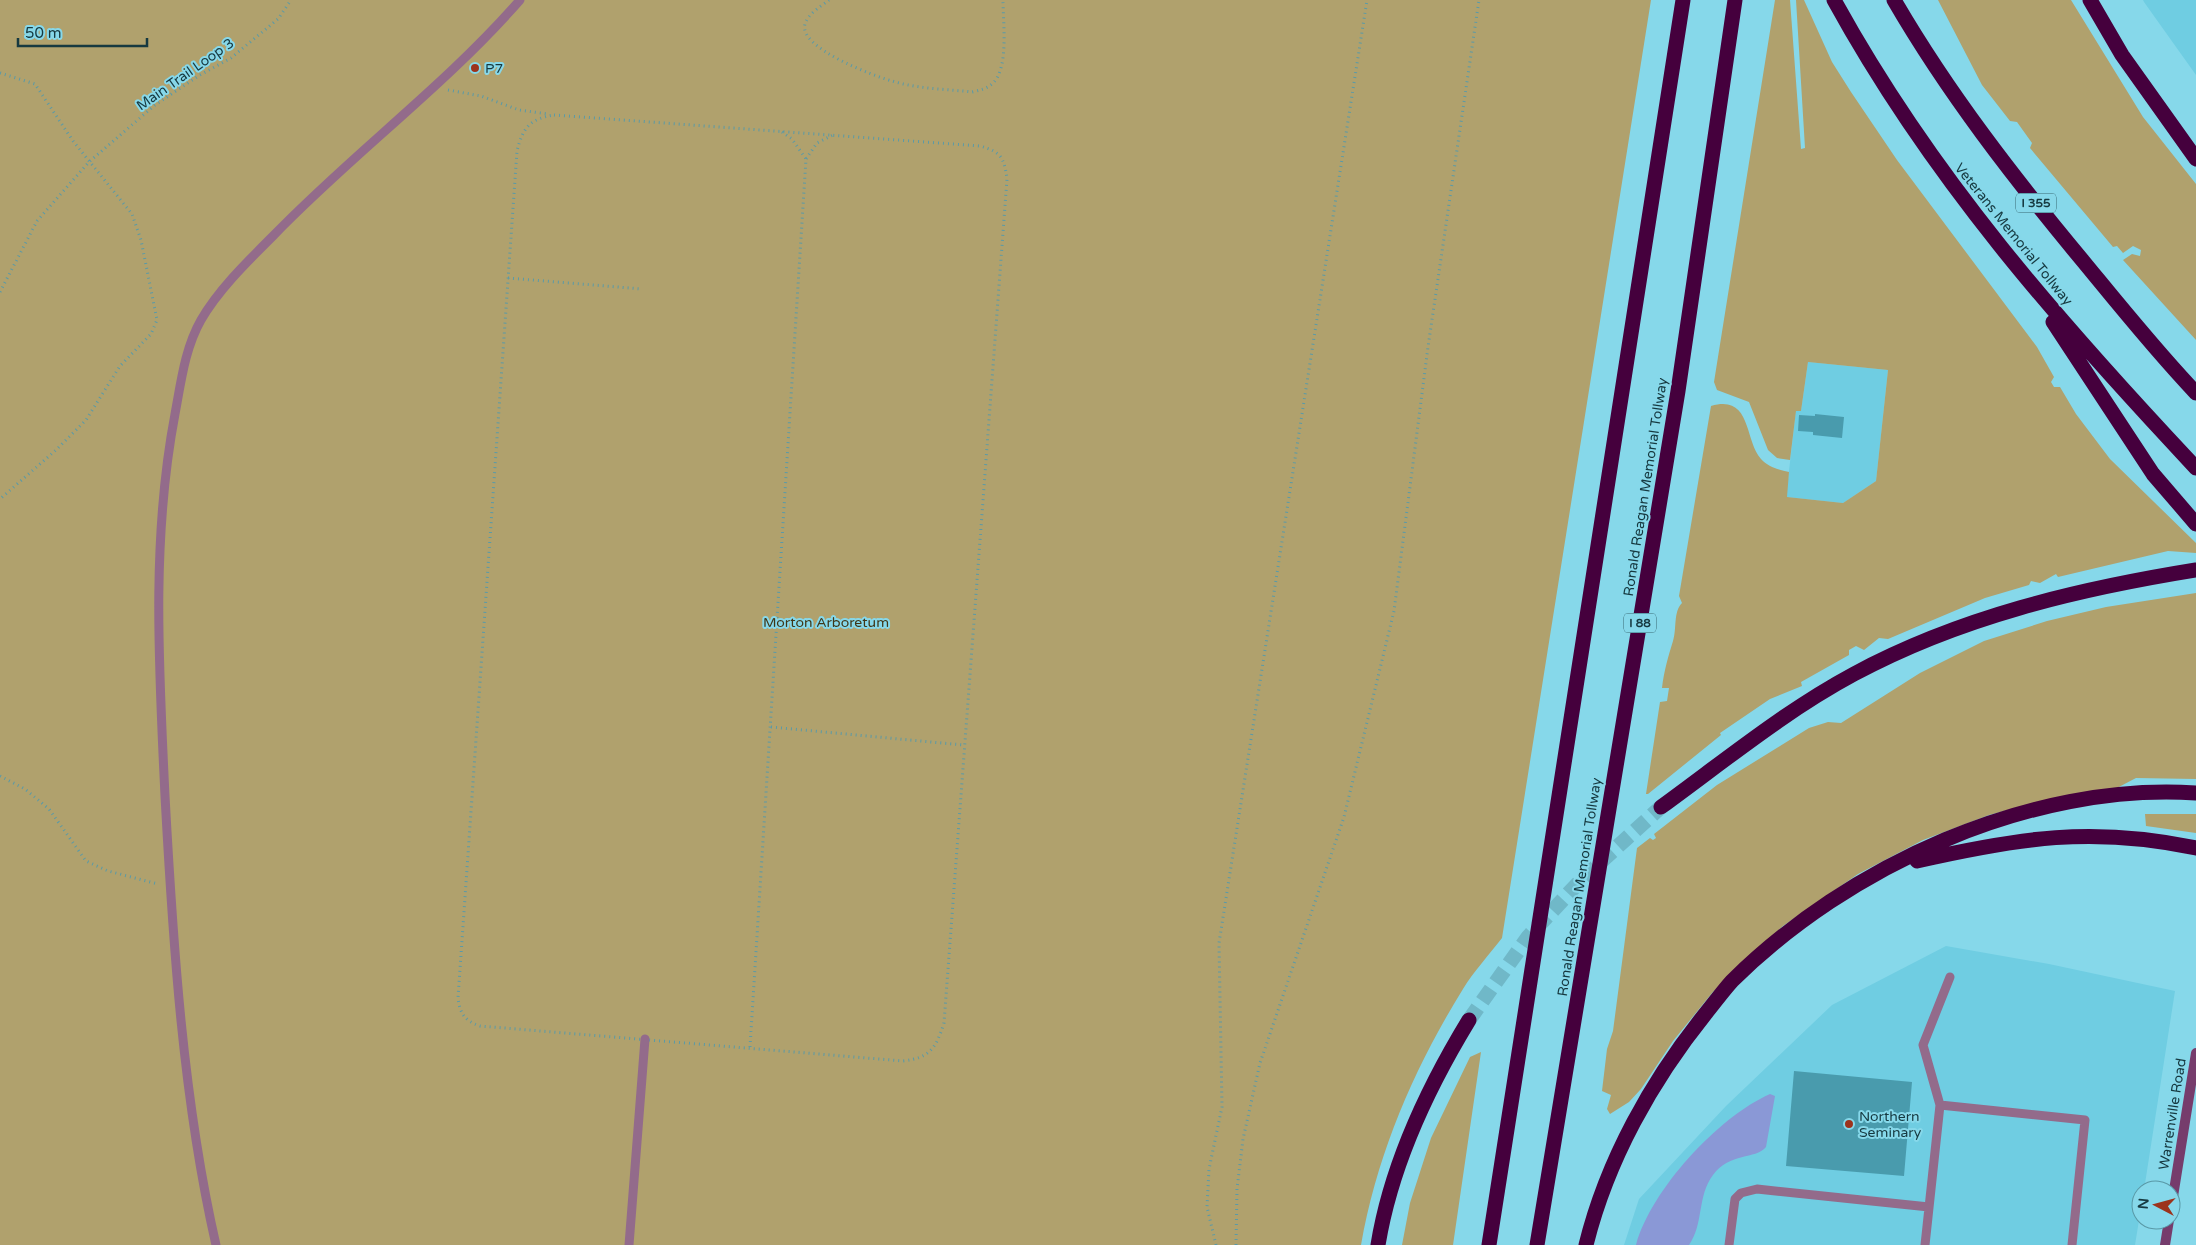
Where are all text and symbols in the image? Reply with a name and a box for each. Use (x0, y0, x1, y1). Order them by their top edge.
scale bar (18, 15, 146, 47)
text: 50 m (25, 24, 62, 42)
street label: Main Trail Loop 3 (133, 34, 237, 114)
place label: P7 (485, 60, 503, 77)
marker: P7 (469, 62, 481, 74)
street label: Veterans Memorial Tollway (1951, 160, 2077, 309)
road number: I 355 (2016, 194, 2056, 212)
street label: Ronald Reagan Memorial Tollway (1620, 376, 1671, 598)
park label: Morton Arboretum (763, 614, 889, 631)
road number: I 88 (1624, 614, 1656, 632)
street label: Ronald Reagan Memorial Tollway (1554, 776, 1605, 998)
street label: Warrenville Road (2155, 1057, 2190, 1171)
place label: Northern Seminary (1859, 1108, 1922, 1141)
marker: Northern Seminary (1843, 1118, 1855, 1130)
north arrow (2131, 1180, 2181, 1230)
text: N (2135, 1197, 2153, 1210)

